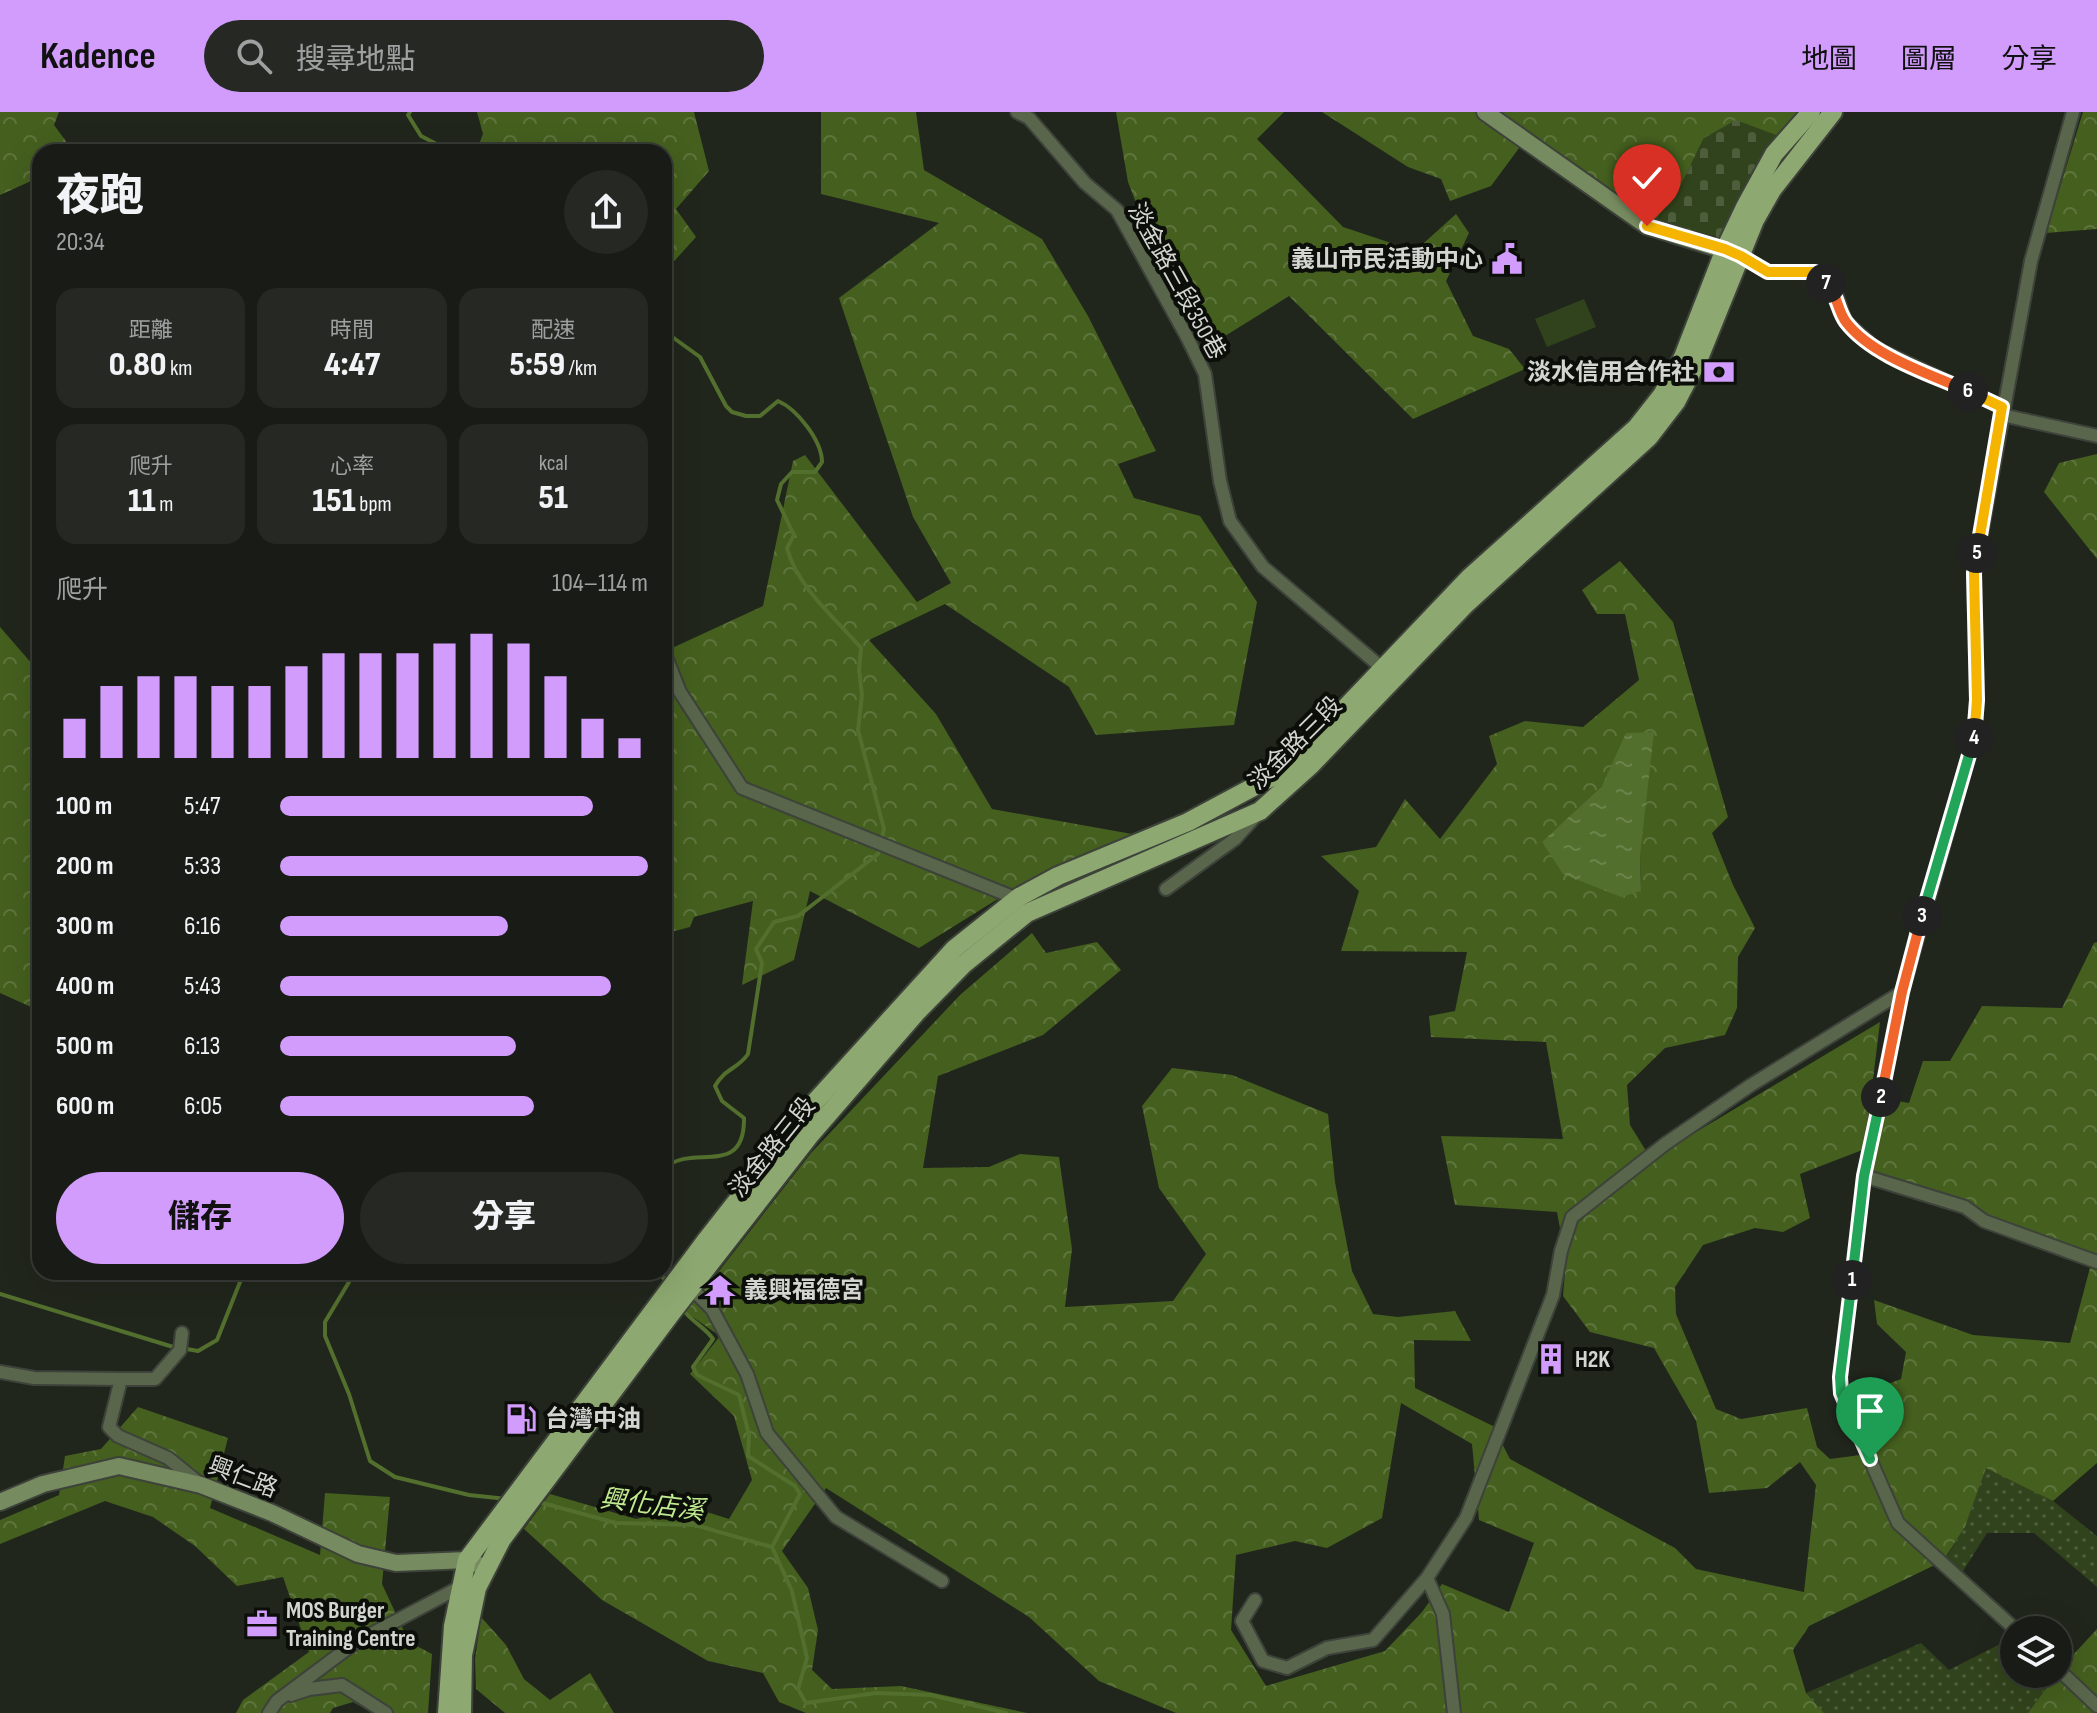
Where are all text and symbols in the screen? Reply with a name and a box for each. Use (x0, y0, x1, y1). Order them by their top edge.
search box (204, 20, 764, 92)
text: Kadence (40, 34, 156, 79)
icon: search (232, 34, 276, 78)
text: 搜尋地點 (296, 42, 416, 78)
text: 地圖 (1801, 43, 1857, 76)
text: 圖層 (1901, 43, 1957, 76)
text: 分享 (2001, 43, 2057, 76)
pin (1613, 144, 1681, 226)
icon: check (1625, 156, 1669, 200)
text: 夜跑 (56, 170, 144, 223)
button: share (564, 170, 648, 254)
street label: 淡金路三段350巷 (1122, 198, 1232, 365)
text: 20:34 (56, 227, 105, 258)
public building icon: 義山市民活動中心 (1490, 242, 1524, 276)
place label: 義山市民活動中心 (1291, 245, 1483, 274)
pin: 7 (1806, 263, 1846, 303)
text: 7 (1821, 269, 1831, 296)
text: 距離 (129, 317, 173, 344)
text: 時間 (330, 317, 374, 344)
text: 配速 (531, 317, 575, 344)
text: 0.80 (109, 344, 166, 385)
text: 4:47 (324, 344, 380, 385)
text: 5:59 (509, 344, 565, 385)
text: km (166, 355, 192, 382)
text: /km (565, 355, 597, 382)
bank icon: 淡水信用合作社 (1702, 355, 1736, 389)
place label: 淡水信用合作社 (1527, 358, 1695, 387)
pin: 6 (1948, 371, 1988, 411)
text: 6 (1963, 377, 1973, 404)
text: kcal (539, 450, 568, 477)
text: 爬升 (129, 453, 173, 480)
text: 心率 (330, 453, 374, 480)
text: 51 (539, 477, 568, 518)
text: 11 (128, 480, 156, 521)
text: 151 (312, 480, 356, 521)
text: m (156, 491, 173, 518)
text: bpm (356, 491, 392, 518)
pin: 5 (1957, 533, 1997, 573)
text: 5 (1972, 539, 1982, 566)
text: 104–114 m (552, 568, 648, 599)
text: 爬升 (56, 575, 108, 606)
street label: 淡金路三段 (1243, 691, 1348, 796)
pin: 4 (1954, 718, 1994, 758)
text: 4 (1969, 724, 1979, 751)
text: 100 m (56, 791, 112, 822)
text: 5:47 (184, 791, 220, 822)
text: 200 m (56, 851, 113, 882)
text: 5:33 (184, 851, 221, 882)
pin: 3 (1902, 896, 1942, 936)
text: 3 (1917, 902, 1927, 929)
text: 300 m (56, 911, 114, 942)
text: 6:16 (184, 911, 221, 942)
text: 400 m (56, 971, 114, 1002)
text: 5:43 (184, 971, 221, 1002)
text: 500 m (56, 1031, 113, 1062)
text: 6:13 (184, 1031, 220, 1062)
pin: 2 (1861, 1077, 1901, 1117)
text: 2 (1876, 1083, 1886, 1110)
text: 600 m (56, 1091, 114, 1122)
text: 6:05 (184, 1091, 222, 1122)
street label: 淡金路三段 (723, 1092, 821, 1203)
button: 儲存 (56, 1172, 344, 1264)
button: 分享 (360, 1172, 648, 1264)
pin: 1 (1832, 1260, 1872, 1300)
text: 1 (1848, 1266, 1856, 1293)
temple icon: 義興福德宮 (703, 1273, 737, 1307)
place label: 義興福德宮 (744, 1276, 864, 1305)
building icon: H2K (1534, 1342, 1568, 1376)
place label: H2K (1575, 1345, 1610, 1374)
pin (1836, 1377, 1904, 1459)
icon: arrive (1848, 1389, 1892, 1433)
fuel station icon: 台灣中油 (504, 1402, 538, 1436)
place label: 台灣中油 (545, 1405, 641, 1434)
street label: 興仁路 (204, 1451, 282, 1504)
water label: 興化店溪 (598, 1484, 709, 1528)
place label: MOS Burger Training Centre (286, 1596, 415, 1653)
office icon: MOS Burger Training Centre (245, 1607, 279, 1641)
map controls (2000, 1616, 2072, 1688)
button: layers (2000, 1616, 2072, 1688)

